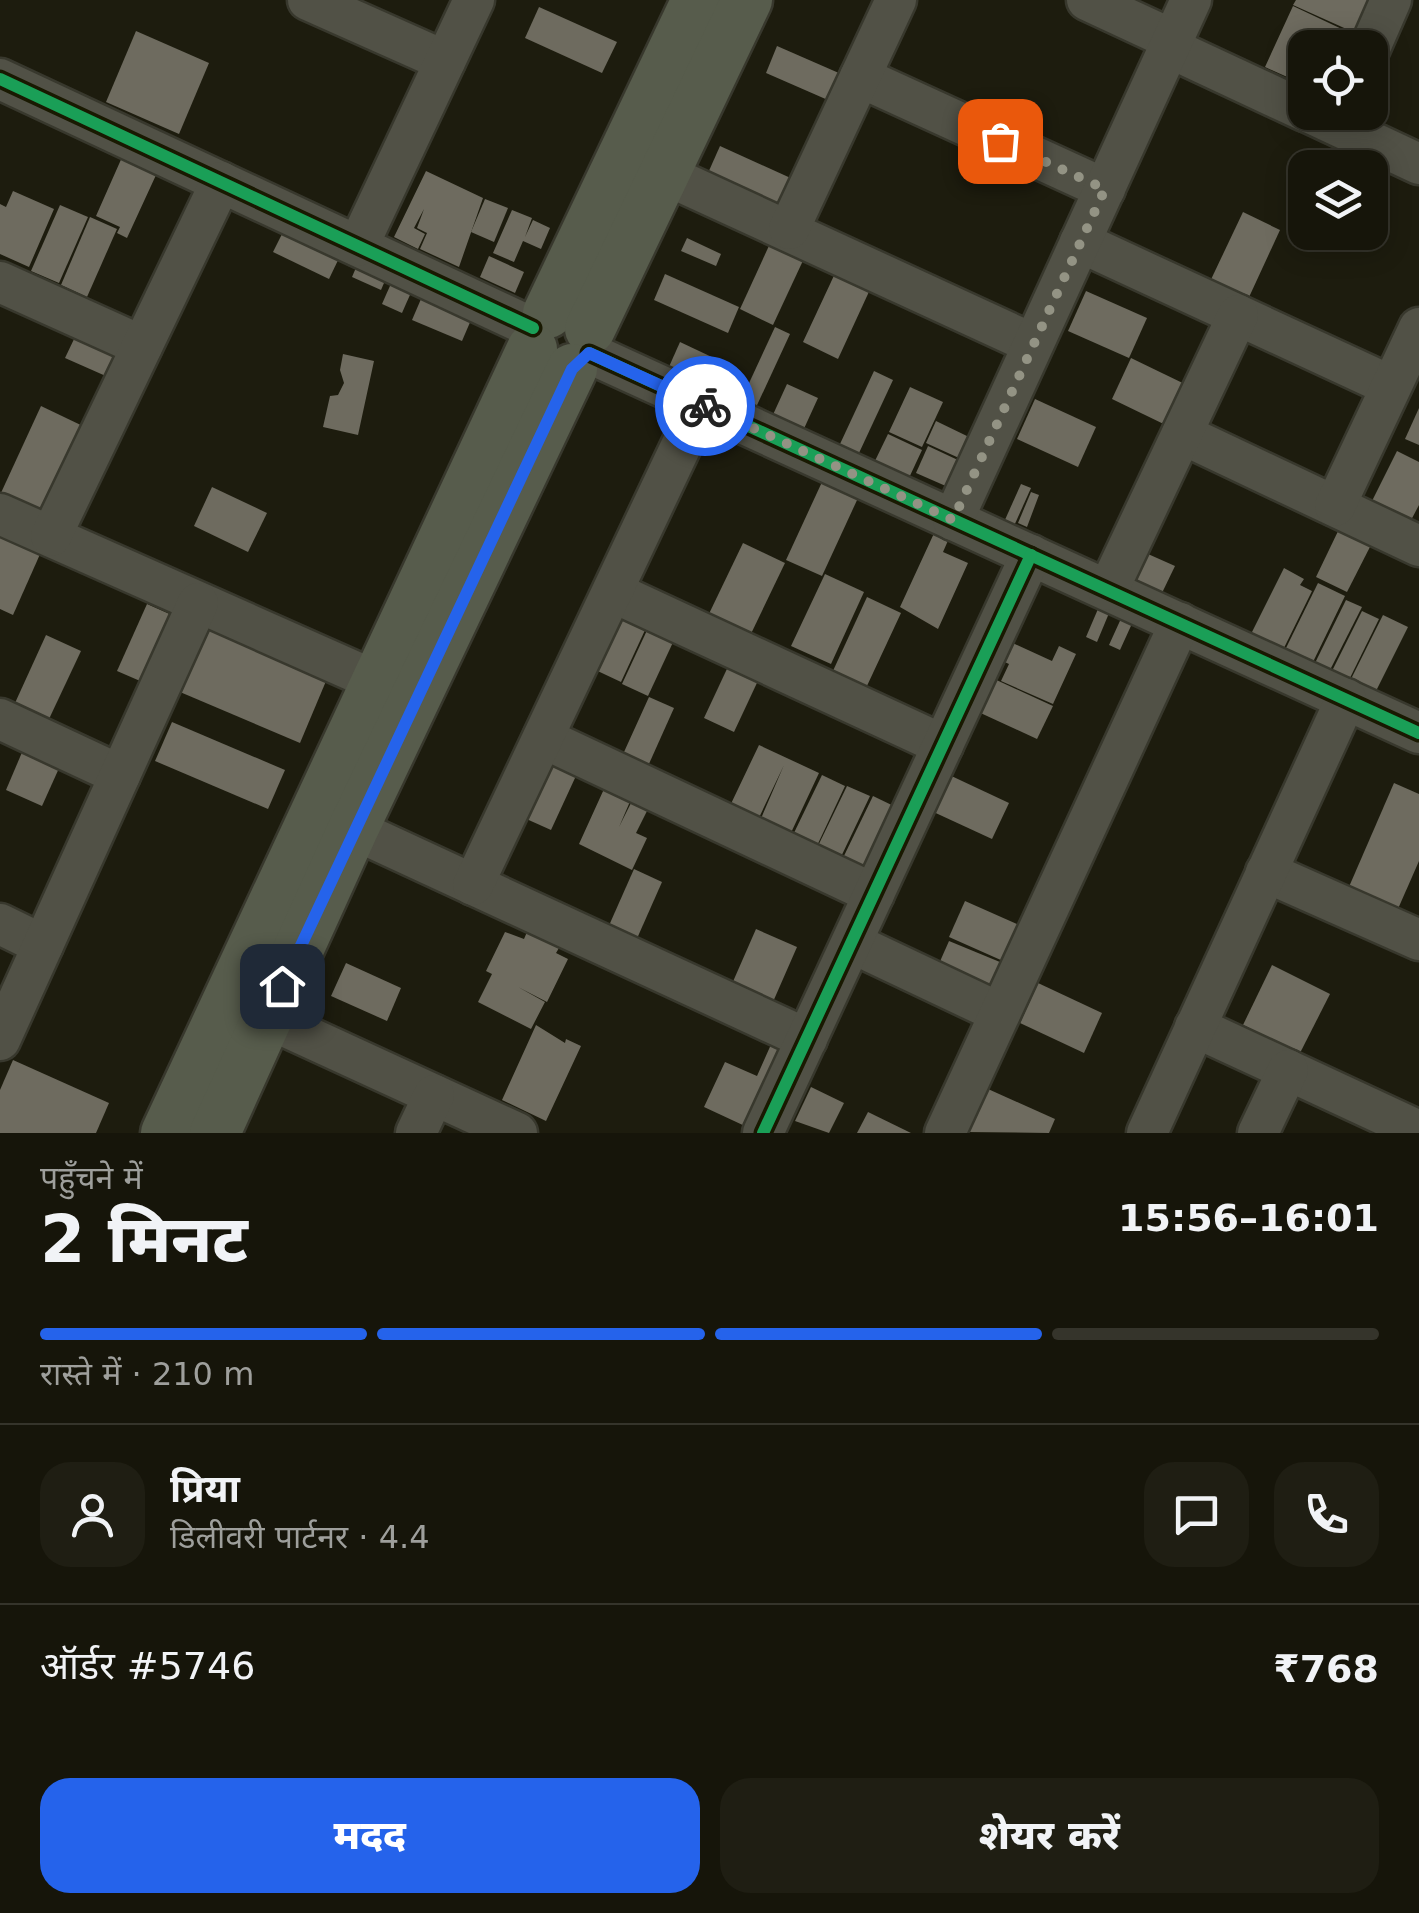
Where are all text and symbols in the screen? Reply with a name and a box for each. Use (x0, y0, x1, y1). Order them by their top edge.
map controls (1288, 30, 1388, 250)
button: locate (1288, 30, 1388, 130)
pin (958, 99, 1043, 184)
icon: bag (973, 114, 1028, 169)
button: layers (1288, 150, 1388, 250)
courier (655, 356, 755, 456)
icon: bike (678, 379, 733, 434)
pin (240, 944, 325, 1029)
icon: home (255, 959, 310, 1014)
text: पहुँचने में (40, 1159, 143, 1197)
text: 15:56–16:01 (1118, 1196, 1379, 1240)
text: 2 मिनट (40, 1202, 248, 1277)
text: रास्ते में · 210 m (40, 1355, 254, 1393)
button: person (40, 1462, 145, 1567)
button: chat (1144, 1462, 1249, 1567)
button: phone (1274, 1462, 1379, 1567)
text: प्रिया (170, 1467, 240, 1511)
text: डिलीवरी पार्टनर · 4.4 (170, 1518, 430, 1556)
text: ऑर्डर #5746 (40, 1644, 255, 1688)
text: ₹768 (1273, 1647, 1379, 1691)
button: मदद (40, 1778, 700, 1893)
button: शेयर करें (720, 1778, 1379, 1893)

